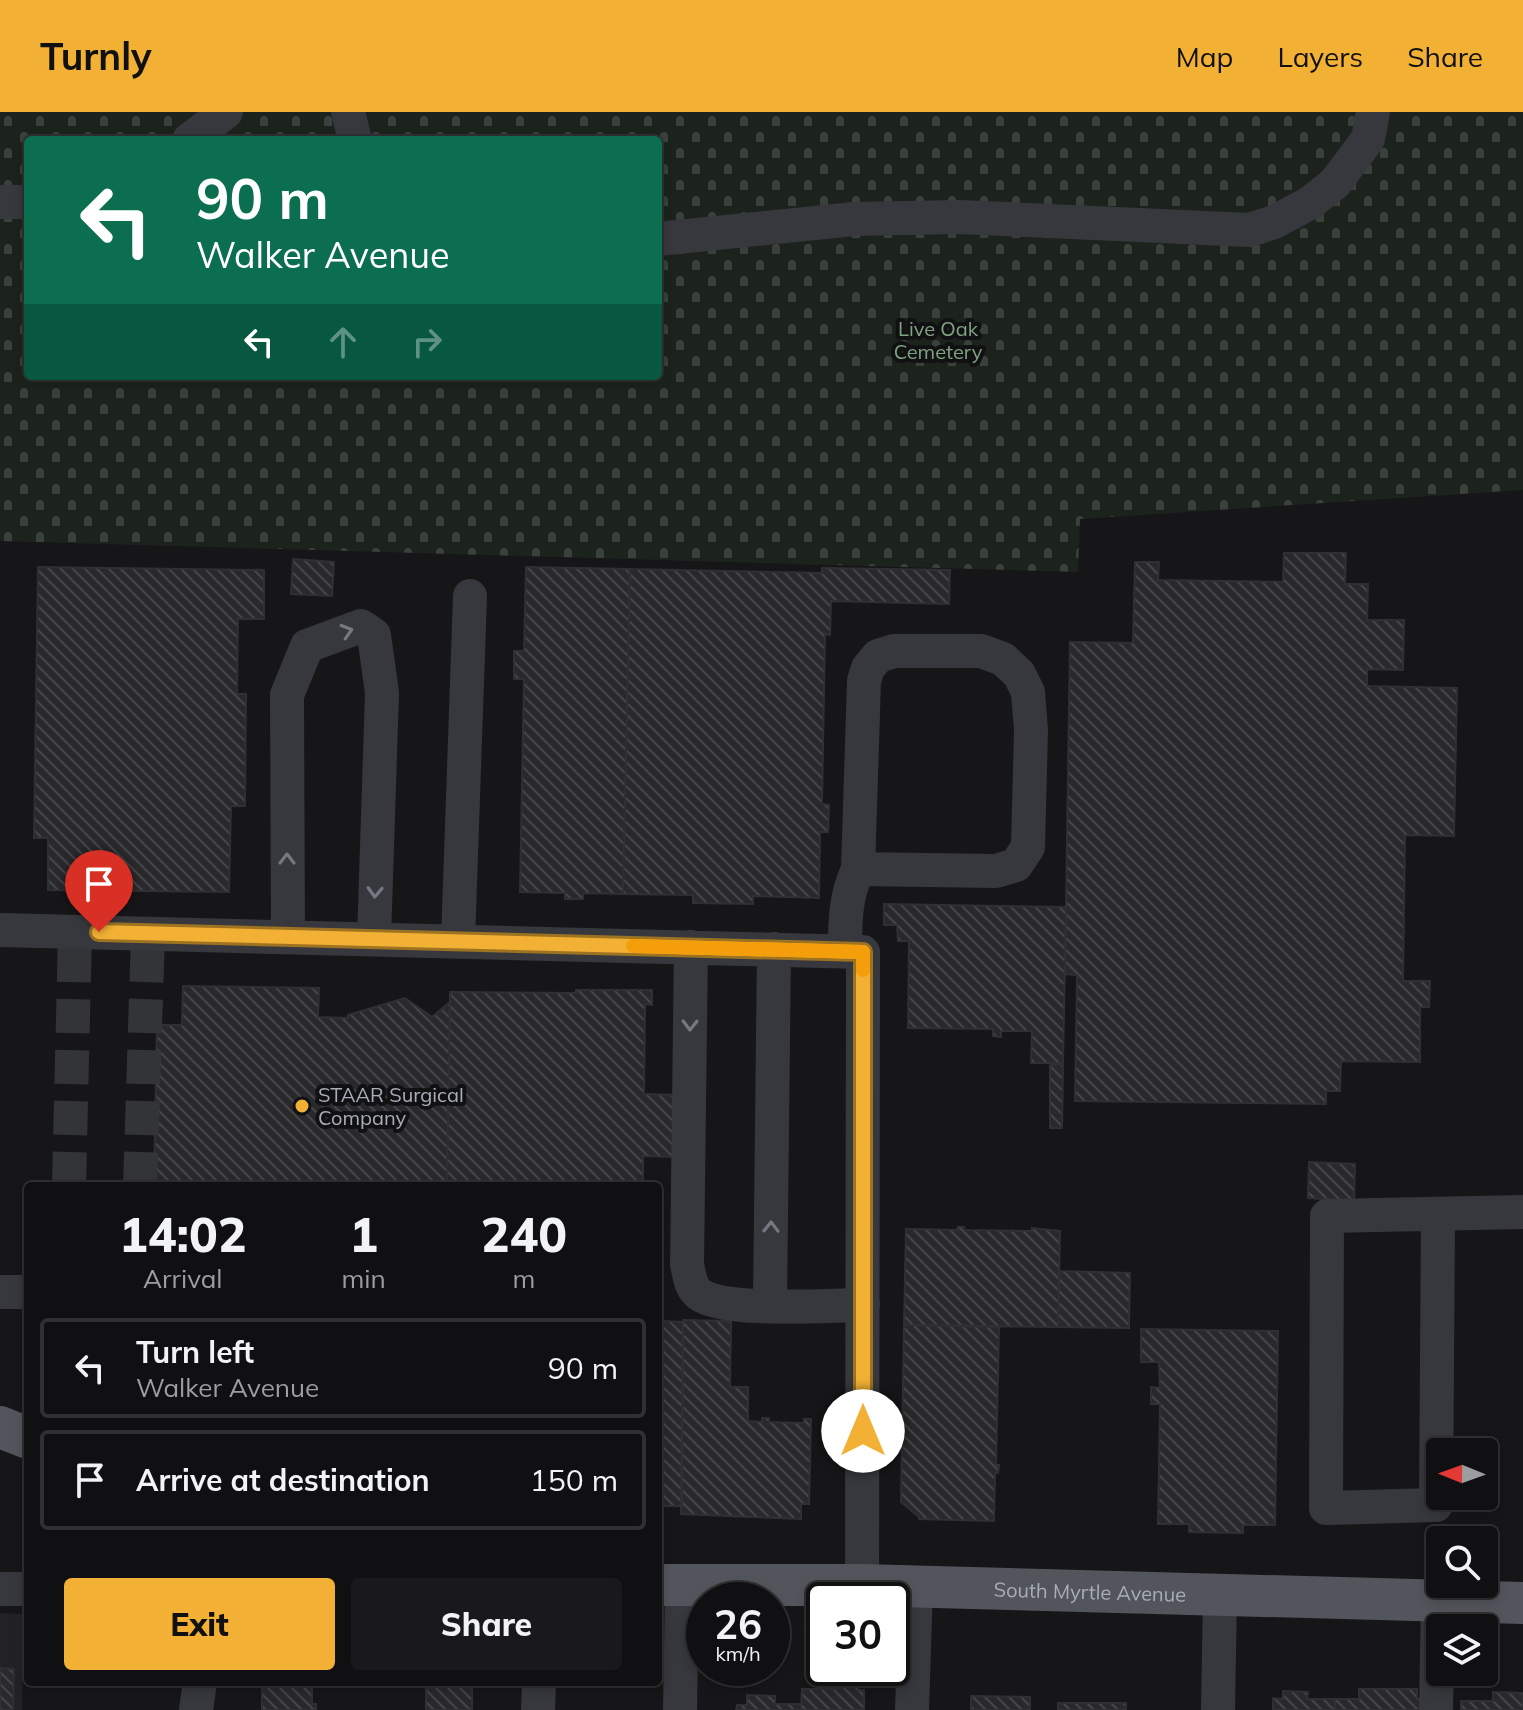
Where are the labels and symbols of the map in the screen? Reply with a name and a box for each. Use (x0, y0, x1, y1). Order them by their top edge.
park label: Live Oak Cemetery (894, 316, 983, 364)
one-way arrow (340, 624, 354, 640)
pin (65, 850, 133, 932)
one-way arrow (278, 852, 296, 865)
one-way arrow (367, 886, 384, 899)
one-way arrow (681, 1019, 699, 1032)
place label: STAAR Surgical Company (318, 1082, 464, 1130)
marker: STAAR Surgical Company (293, 1097, 311, 1115)
one-way arrow (762, 1220, 780, 1233)
position arrow (821, 1389, 905, 1473)
north arrow (1426, 1438, 1498, 1510)
street label: South Myrtle Avenue (993, 1576, 1187, 1606)
speed limit sign: 30 (806, 1582, 910, 1686)

